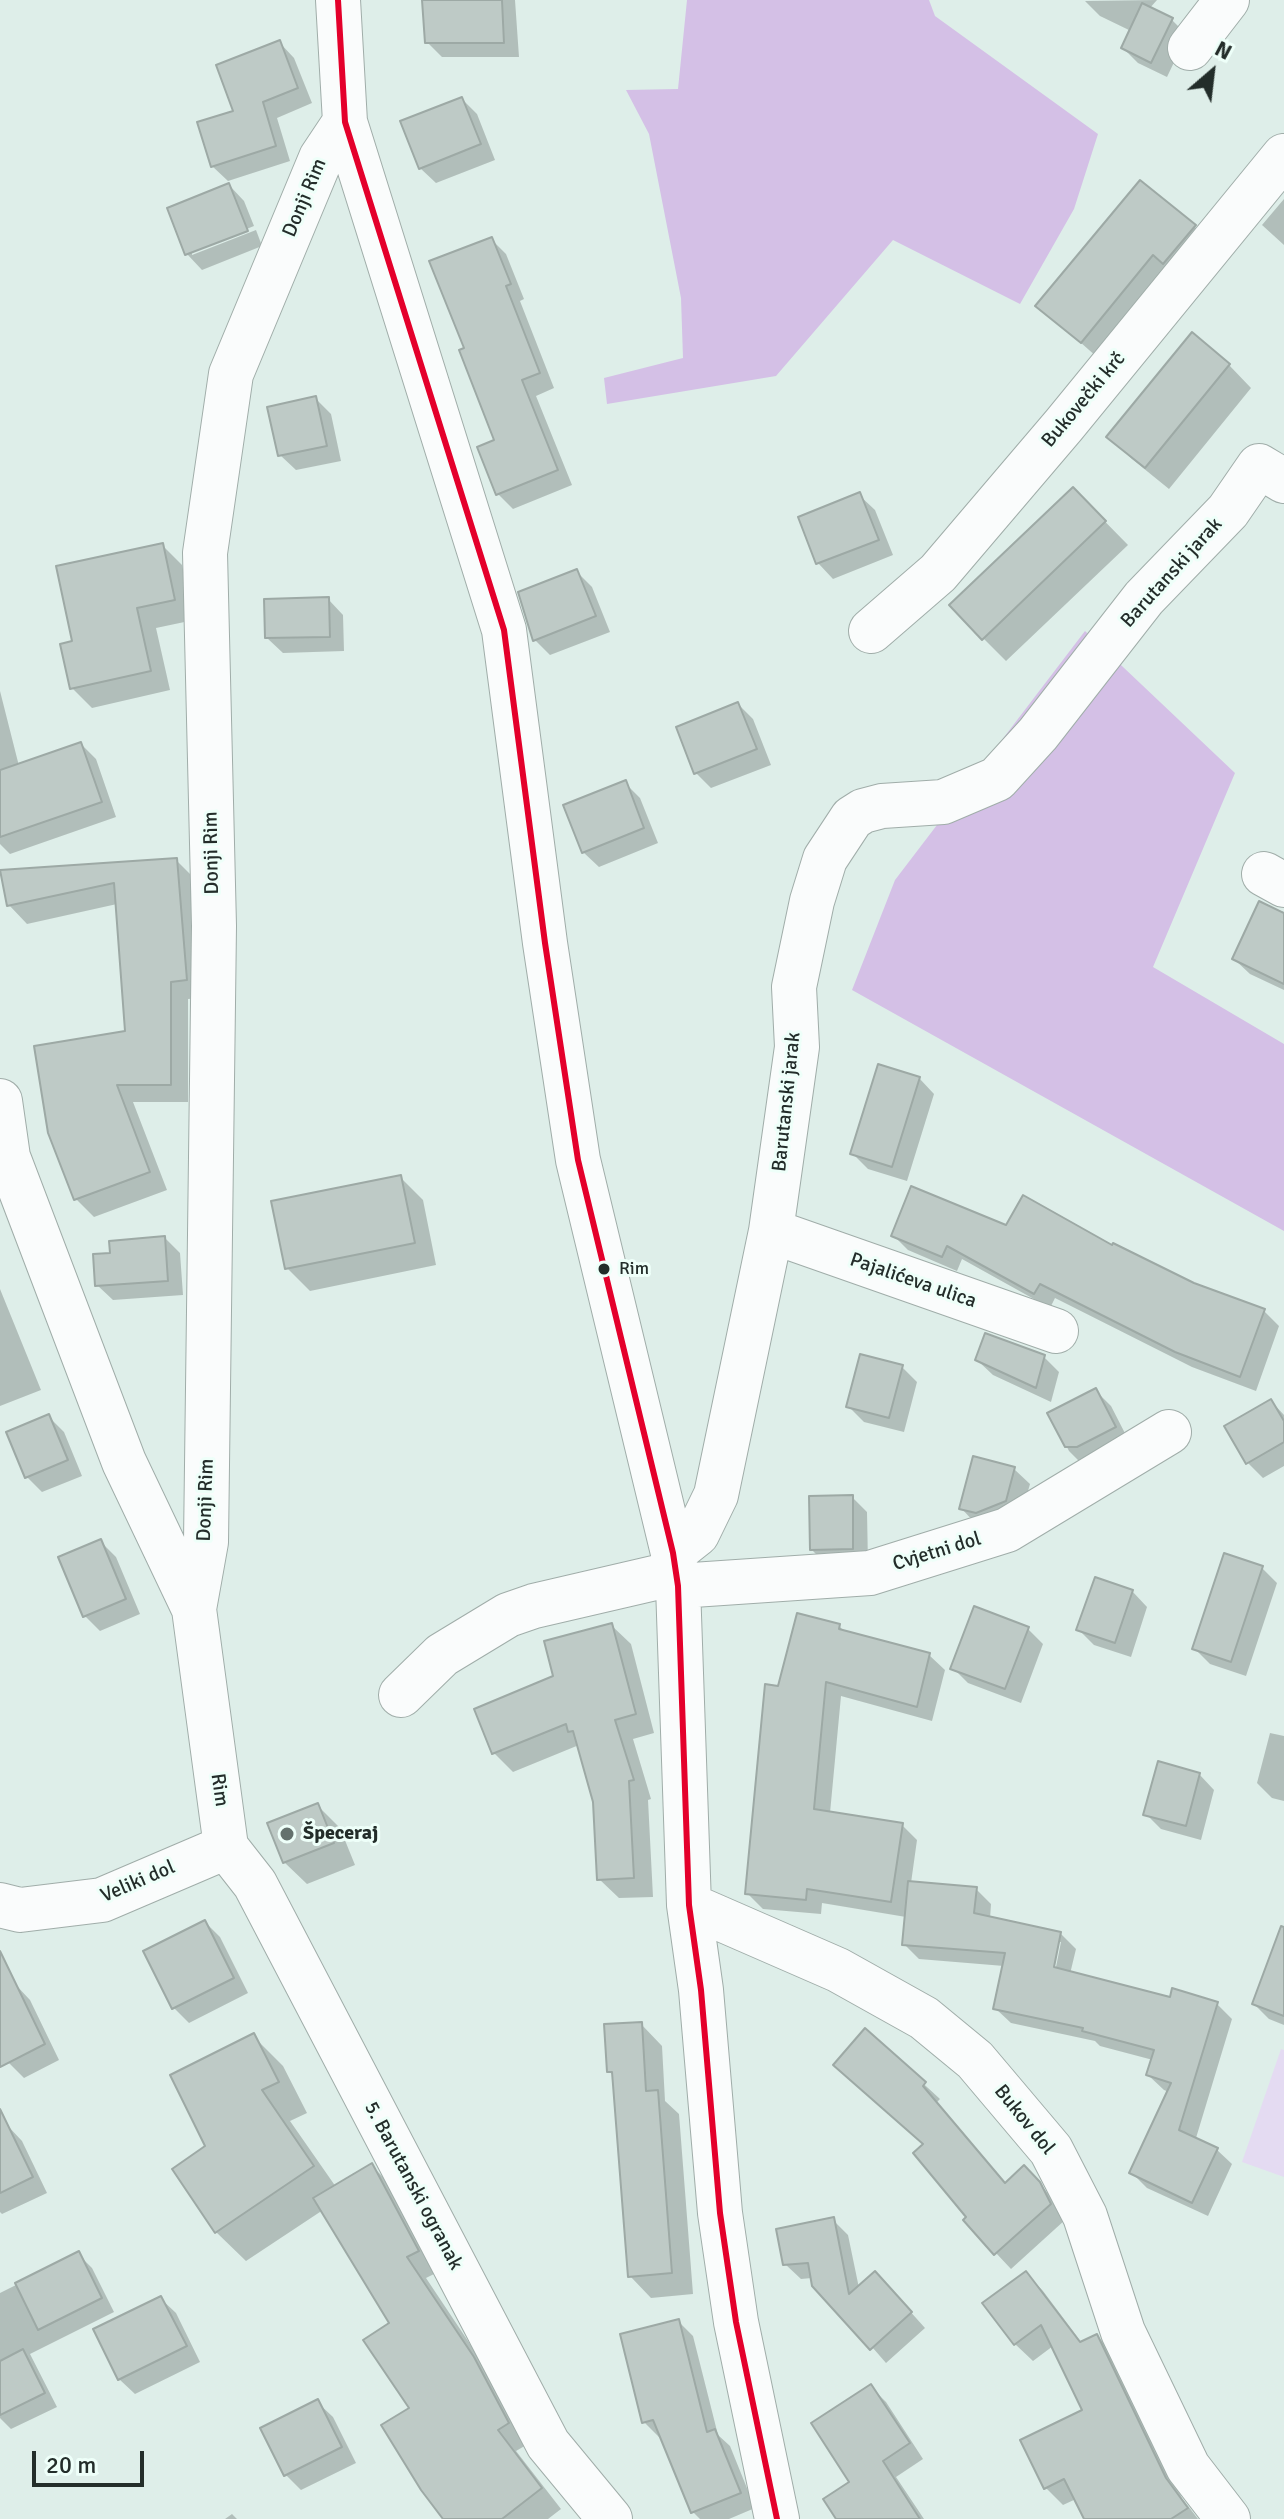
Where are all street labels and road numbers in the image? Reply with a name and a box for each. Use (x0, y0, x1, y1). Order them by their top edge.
street label: Donji Rim (278, 155, 332, 241)
street label: Bukovečki krč (1037, 347, 1131, 453)
street label: Barutanski jarak (1116, 513, 1228, 633)
street label: Donji Rim (199, 811, 225, 895)
street label: Barutanski jarak (768, 1031, 806, 1173)
street label: Pajalićeva ulica (847, 1248, 979, 1314)
street label: Donji Rim (193, 1458, 219, 1542)
street label: Cvjetni dol (890, 1527, 984, 1577)
street label: Rim (205, 1772, 233, 1808)
street label: Veliki dol (97, 1856, 179, 1908)
street label: Bukov dol (988, 2080, 1060, 2160)
street label: 5. Barutanski ogranak (359, 2098, 467, 2274)

